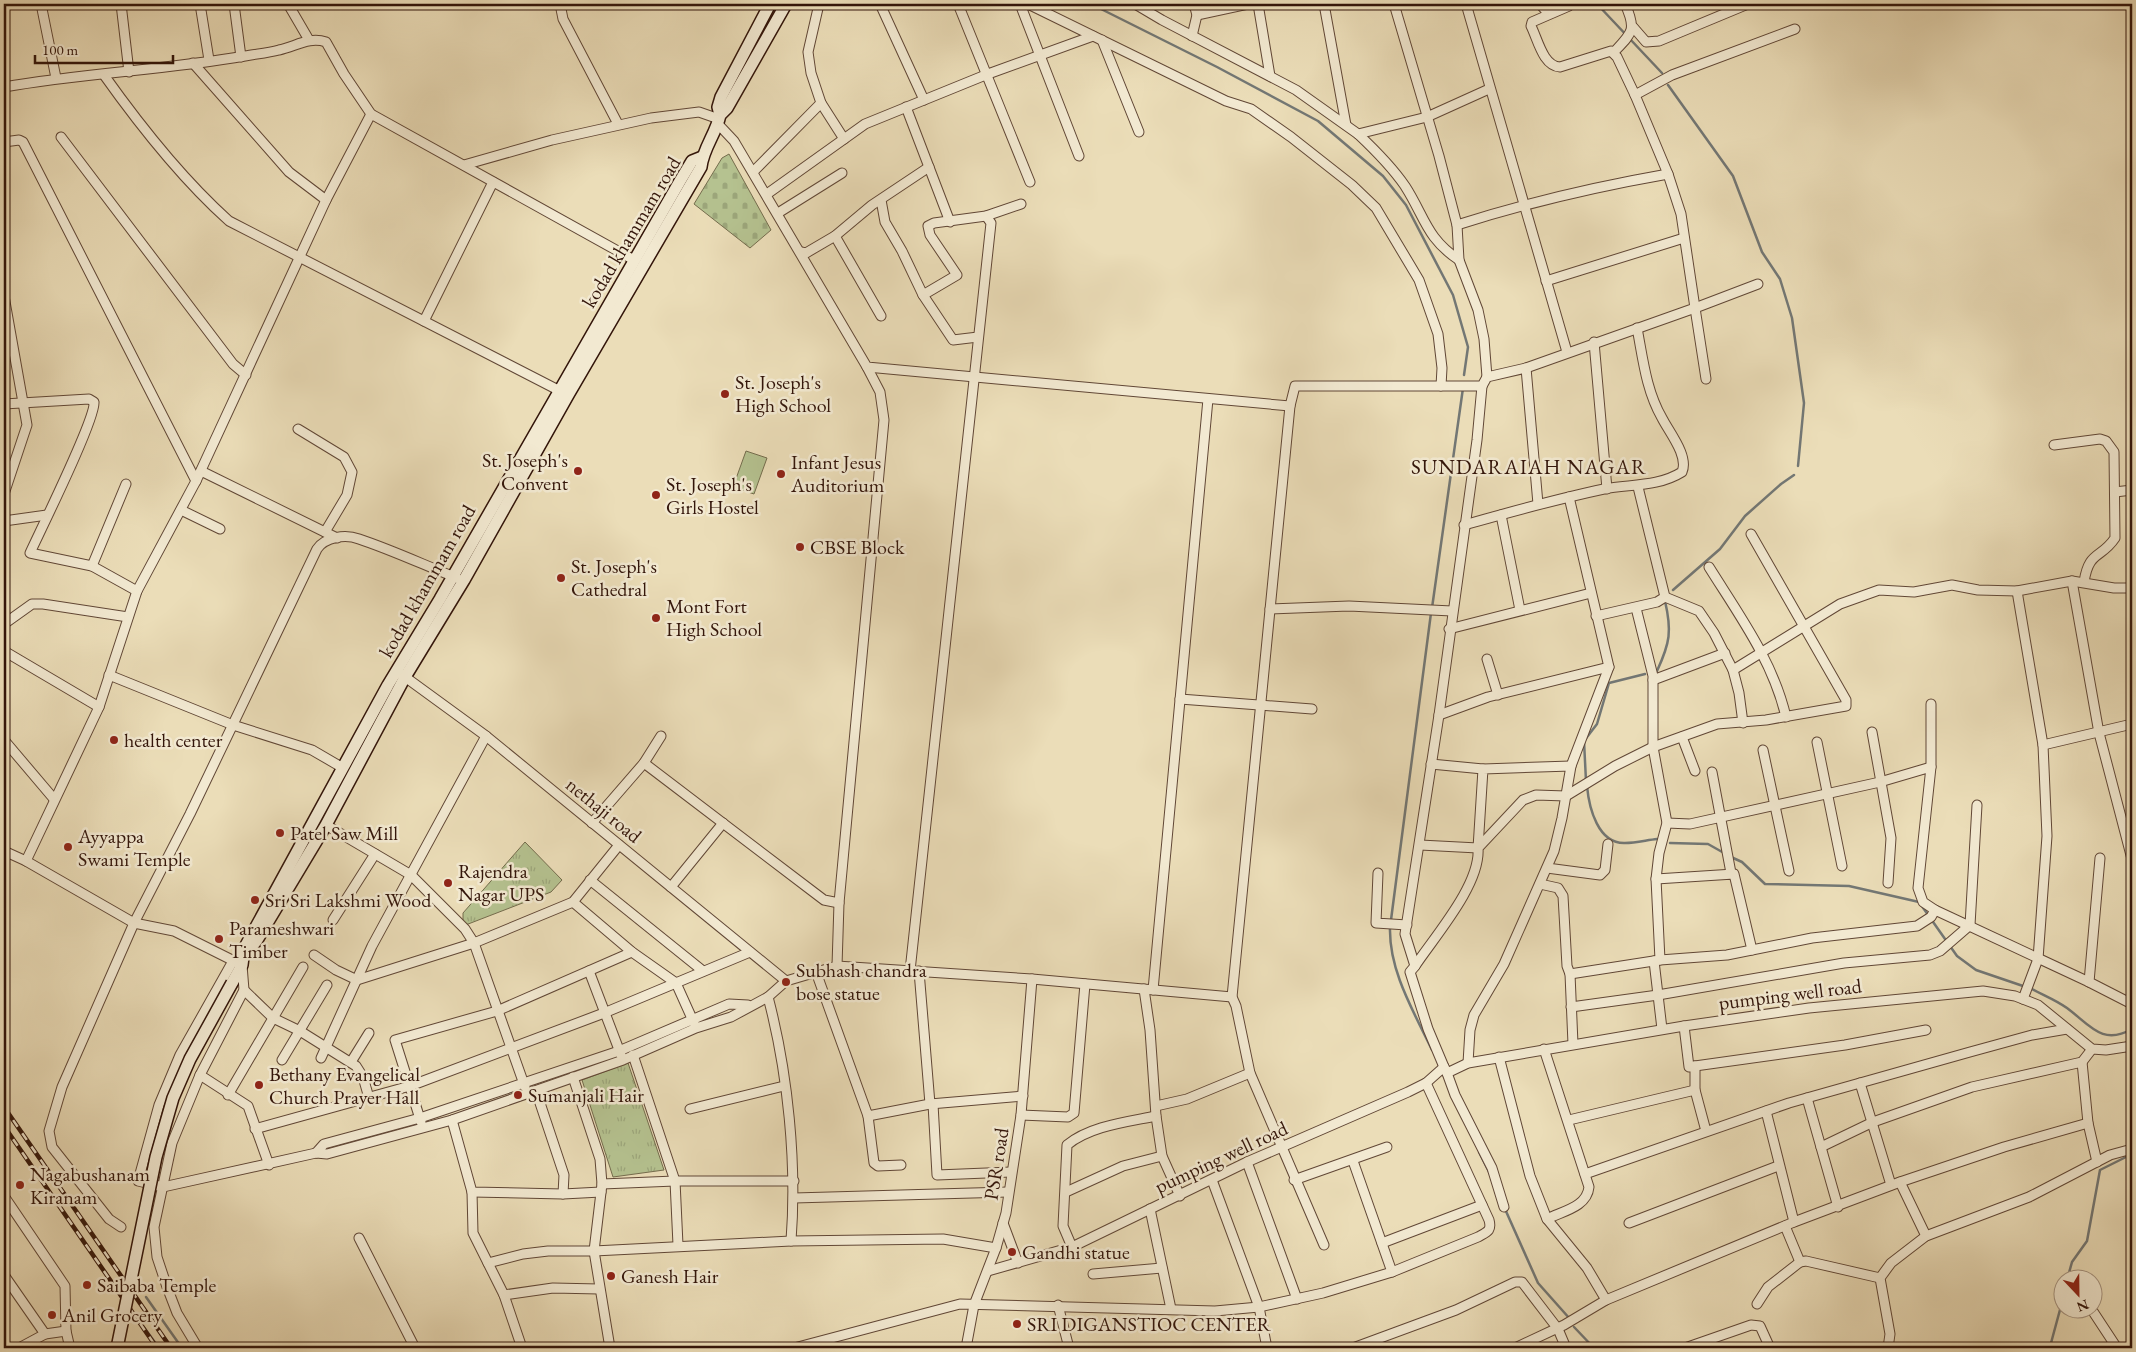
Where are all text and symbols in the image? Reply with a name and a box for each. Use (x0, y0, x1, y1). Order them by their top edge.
scale bar (35, 32, 172, 64)
text: 100 m (42, 40, 79, 59)
street label: kodad khammam road (576, 151, 687, 312)
place label: St. Joseph's High School (735, 369, 831, 418)
marker: St. Joseph's High School (719, 388, 731, 400)
place label: St. Joseph's Convent (482, 447, 569, 496)
place label: Infant Jesus Auditorium (790, 449, 885, 498)
district label: SUNDARAIAH NAGAR (1411, 453, 1647, 480)
marker: St. Joseph's Convent (572, 465, 584, 477)
marker: Infant Jesus Auditorium (775, 468, 787, 480)
place label: St. Joseph's Girls Hostel (666, 471, 759, 520)
marker: St. Joseph's Girls Hostel (650, 489, 662, 501)
street label: kodad khammam road (373, 499, 482, 662)
place label: CBSE Block (810, 534, 905, 560)
marker: CBSE Block (794, 541, 806, 553)
place label: St. Joseph's Cathedral (571, 553, 657, 602)
marker: St. Joseph's Cathedral (555, 572, 567, 584)
place label: Mont Fort High School (666, 593, 762, 642)
marker: Mont Fort High School (650, 612, 662, 624)
place label: health center (124, 727, 223, 753)
marker: health center (108, 734, 120, 746)
street label: nethaji road (561, 771, 648, 849)
place label: Patel Saw Mill (290, 820, 398, 846)
place label: Ayyappa Swami Temple (77, 823, 191, 872)
marker: Patel Saw Mill (274, 827, 286, 839)
marker: Ayyappa Swami Temple (62, 841, 74, 853)
place label: Rajendra Nagar UPS (458, 858, 544, 907)
marker: Rajendra Nagar UPS (442, 877, 454, 889)
place label: Sri Sri Lakshmi Wood (265, 887, 432, 913)
marker: Sri Sri Lakshmi Wood (249, 894, 261, 906)
place label: Parameshwari Timber (229, 915, 334, 964)
marker: Parameshwari Timber (213, 933, 225, 945)
place label: Subhash chandra bose statue (796, 957, 927, 1006)
street label: pumping well road (1717, 972, 1864, 1016)
marker: Subhash chandra bose statue (780, 976, 792, 988)
place label: Bethany Evangelical Church Prayer Hall (269, 1061, 420, 1110)
marker: Bethany Evangelical Church Prayer Hall (253, 1079, 265, 1091)
place label: Sumanjali Hair (528, 1082, 644, 1108)
marker: Sumanjali Hair (512, 1089, 524, 1101)
street label: pumping well road (1150, 1114, 1292, 1199)
street label: PSR road (977, 1125, 1015, 1202)
place label: Nagabushanam Kiranam (30, 1161, 151, 1210)
marker: Nagabushanam Kiranam (14, 1179, 26, 1191)
place label: Gandhi statue (1022, 1239, 1130, 1265)
marker: Gandhi statue (1006, 1246, 1018, 1258)
place label: Ganesh Hair (621, 1263, 719, 1289)
marker: Ganesh Hair (605, 1270, 617, 1282)
north arrow (2054, 1270, 2104, 1320)
place label: Saibaba Temple (97, 1272, 216, 1298)
marker: Saibaba Temple (81, 1279, 93, 1291)
text: N (2074, 1296, 2091, 1317)
place label: Anil Grocery (61, 1302, 162, 1328)
marker: Anil Grocery (46, 1309, 58, 1321)
place label: SRI DIGANSTIOC CENTER (1027, 1311, 1271, 1337)
marker: SRI DIGANSTIOC CENTER (1011, 1318, 1023, 1330)

